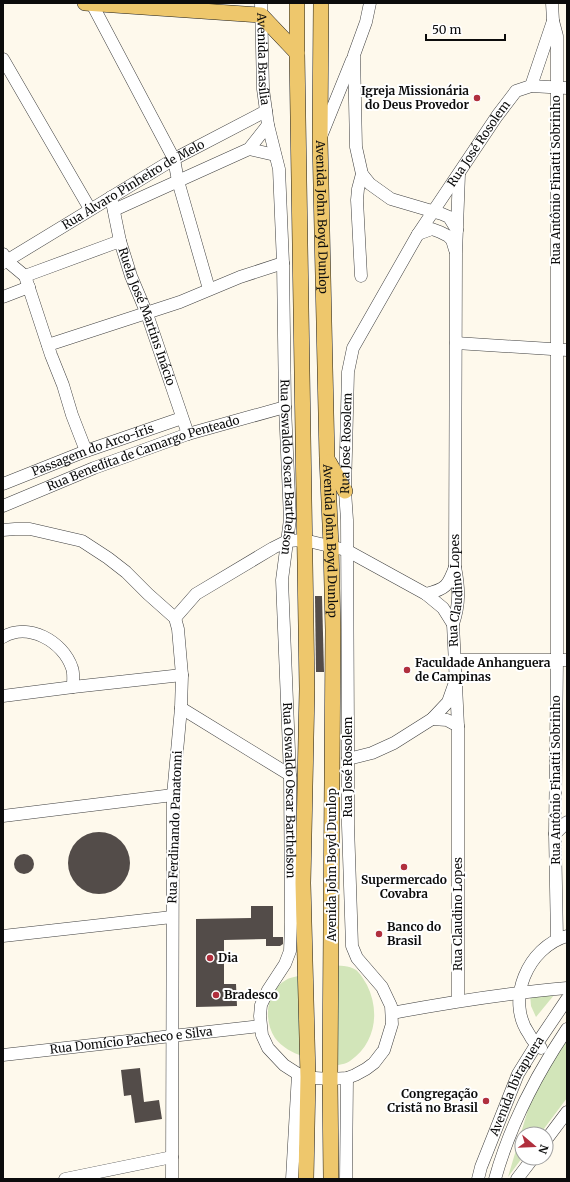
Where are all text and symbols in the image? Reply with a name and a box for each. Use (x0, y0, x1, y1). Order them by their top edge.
street label: Avenida Brasília (254, 11, 273, 107)
scale bar (426, 16, 505, 42)
text: 50 m (432, 22, 461, 37)
place label: Igreja Missionária do Deus Provedor (361, 83, 469, 112)
marker: Igreja Missionária do Deus Provedor (472, 93, 482, 103)
street label: Rua Antônio Finatti Sobrinho (548, 95, 563, 265)
street label: Rua José Rosolem (444, 97, 513, 189)
street label: Rua Álvaro Pinheiro de Melo (59, 136, 207, 232)
street label: Avenida John Boyd Dunlop (313, 139, 331, 294)
street label: Ruela José Martins Inácio (115, 245, 179, 387)
street label: Rua Oswaldo Oscar Barthelson (278, 379, 298, 556)
street label: Rua José Rosolem (337, 392, 354, 494)
street label: Rua Benedita de Camargo Penteado (44, 412, 241, 494)
street label: Passagem do Arco-íris (29, 420, 156, 479)
street label: Avenida John Boyd Dunlop (320, 463, 341, 618)
street label: Rua Claudino Lopes (445, 534, 465, 647)
place label: Faculdade Anhanguera de Campinas (415, 655, 551, 684)
marker: Faculdade Anhanguera de Campinas (402, 665, 412, 675)
street label: Rua Antônio Finatti Sobrinho (548, 695, 563, 865)
street label: Rua Oswaldo Oscar Barthelson (280, 702, 299, 879)
street label: Rua José Rosolem (340, 716, 355, 818)
street label: Rua Ferdinando Panatonni (164, 750, 185, 904)
street label: Avenida John Boyd Dunlop (324, 788, 339, 943)
street label: Rua Claudino Lopes (450, 857, 465, 971)
marker: Supermercado Covabra (399, 862, 409, 872)
place label: Supermercado Covabra (361, 872, 447, 901)
place label: Banco do Brasil (387, 919, 441, 948)
marker: Banco do Brasil (374, 929, 384, 939)
place label: Dia (218, 950, 238, 965)
marker: Dia (205, 953, 215, 963)
place label: Bradesco (224, 987, 278, 1002)
marker: Bradesco (211, 990, 221, 1000)
street label: Rua Domício Pacheco e Silva (49, 1023, 214, 1057)
street label: Avenida Ibirapuera (486, 1033, 547, 1139)
place label: Congregação Cristã no Brasil (387, 1086, 478, 1115)
marker: Congregação Cristã no Brasil (481, 1096, 491, 1106)
north arrow (514, 1126, 554, 1166)
text: N (535, 1143, 551, 1156)

